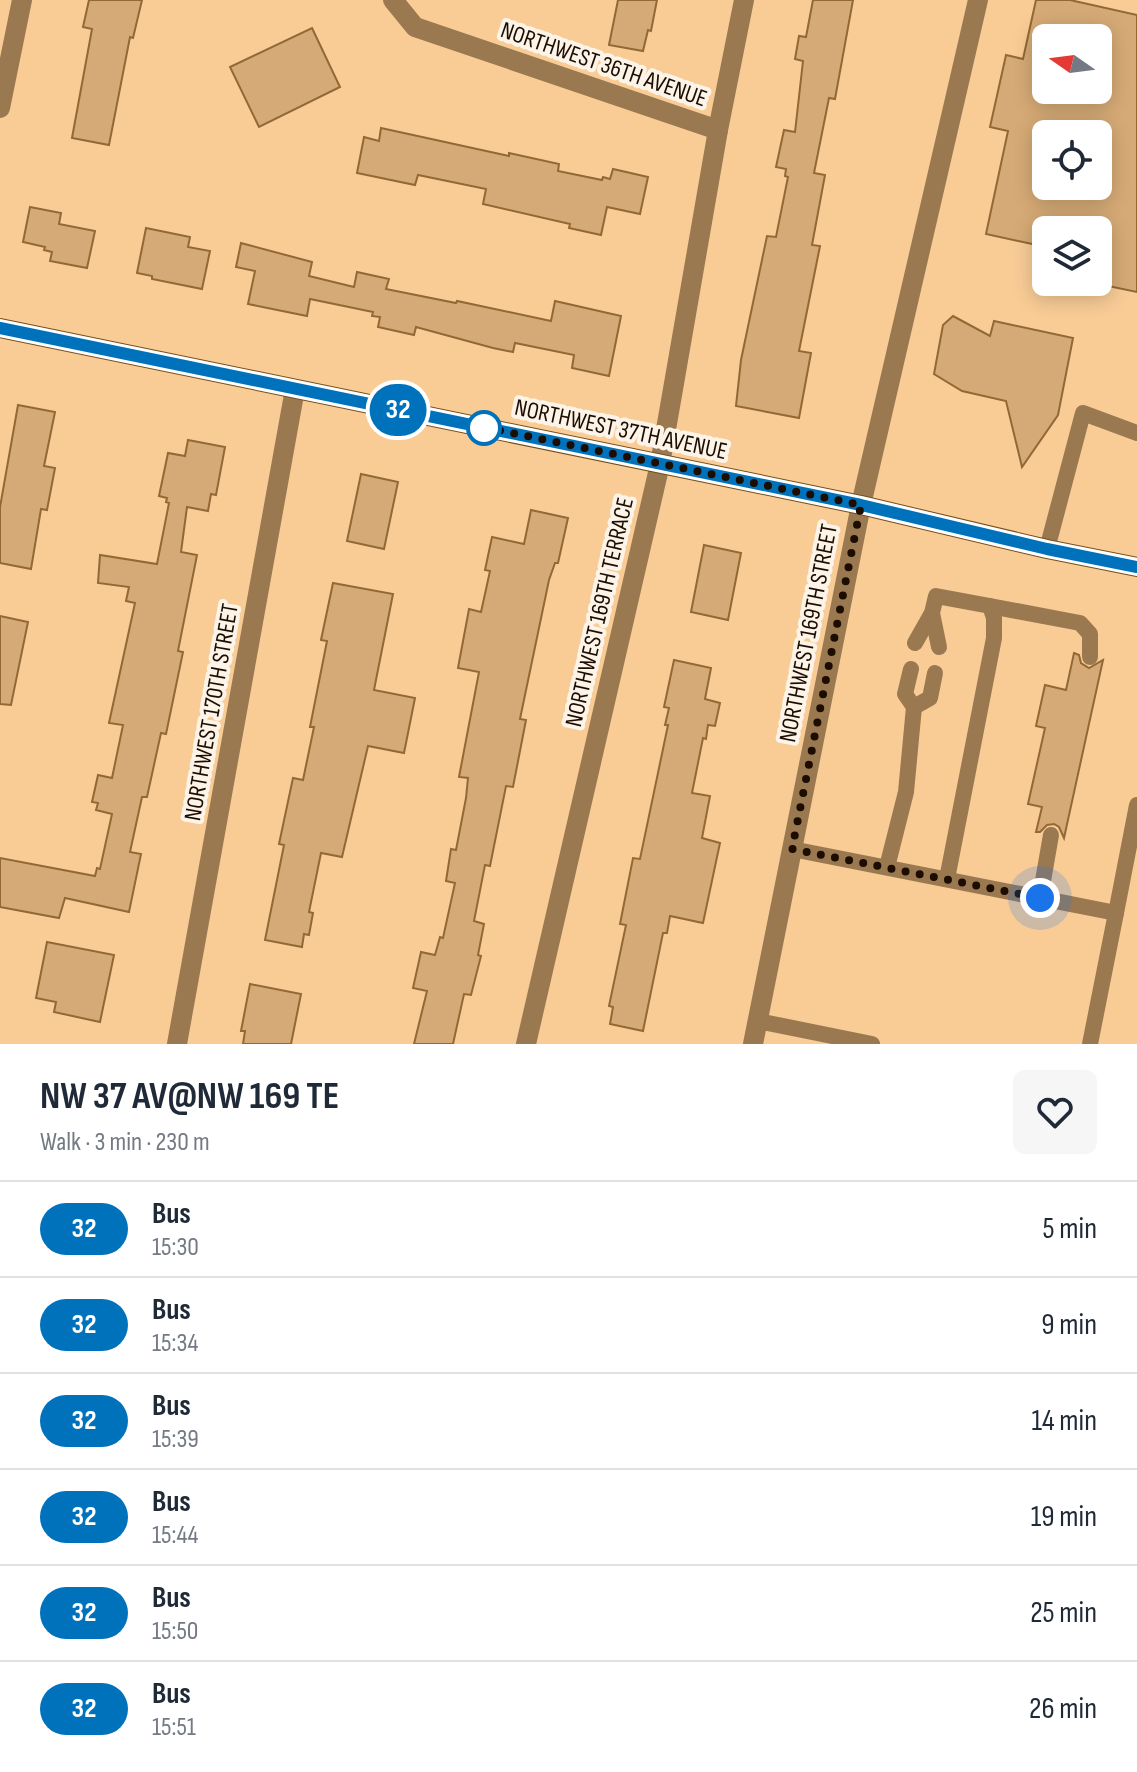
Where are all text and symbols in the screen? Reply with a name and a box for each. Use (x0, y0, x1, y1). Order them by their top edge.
street label: NORTHWEST 36TH AVENUE (497, 16, 711, 113)
north arrow (1032, 24, 1112, 104)
map controls (1032, 24, 1112, 296)
button: locate (1032, 120, 1112, 200)
button: layers (1032, 216, 1112, 296)
line badge: 32 (362, 384, 434, 436)
text: 32 (386, 393, 410, 426)
street label: NORTHWEST 37TH AVENUE (512, 393, 730, 466)
unlabelled marker (467, 411, 501, 445)
street label: NORTHWEST 169TH TERRACE (559, 495, 640, 730)
street label: NORTHWEST 169TH STREET (773, 521, 844, 745)
street label: NORTHWEST 170TH STREET (178, 601, 245, 823)
your location (1020, 878, 1060, 918)
button: heart (1013, 1070, 1097, 1154)
text: NW 37 AV@NW 169 TE (40, 1074, 339, 1119)
text: Walk · 3 min · 230 m (40, 1127, 210, 1158)
text: Bus (152, 1196, 191, 1232)
text: 5 min (1043, 1211, 1097, 1247)
text: 32 (72, 1212, 96, 1245)
text: 15:30 (152, 1232, 199, 1263)
text: Bus (152, 1292, 191, 1328)
text: 9 min (1041, 1307, 1097, 1343)
text: 32 (72, 1308, 96, 1341)
text: 15:34 (152, 1328, 198, 1359)
text: Bus (152, 1388, 191, 1424)
text: 14 min (1032, 1403, 1097, 1439)
text: 32 (72, 1404, 96, 1437)
text: 15:39 (152, 1424, 199, 1455)
text: Bus (152, 1484, 191, 1520)
text: 19 min (1031, 1499, 1097, 1535)
text: 32 (72, 1500, 96, 1533)
text: 15:44 (152, 1520, 198, 1551)
text: Bus (152, 1580, 191, 1616)
text: 25 min (1030, 1595, 1097, 1631)
text: 32 (72, 1596, 96, 1629)
text: 15:50 (152, 1616, 198, 1647)
text: Bus (152, 1676, 191, 1712)
text: 26 min (1029, 1691, 1097, 1727)
text: 32 (72, 1692, 96, 1725)
text: 15:51 (152, 1712, 196, 1743)

